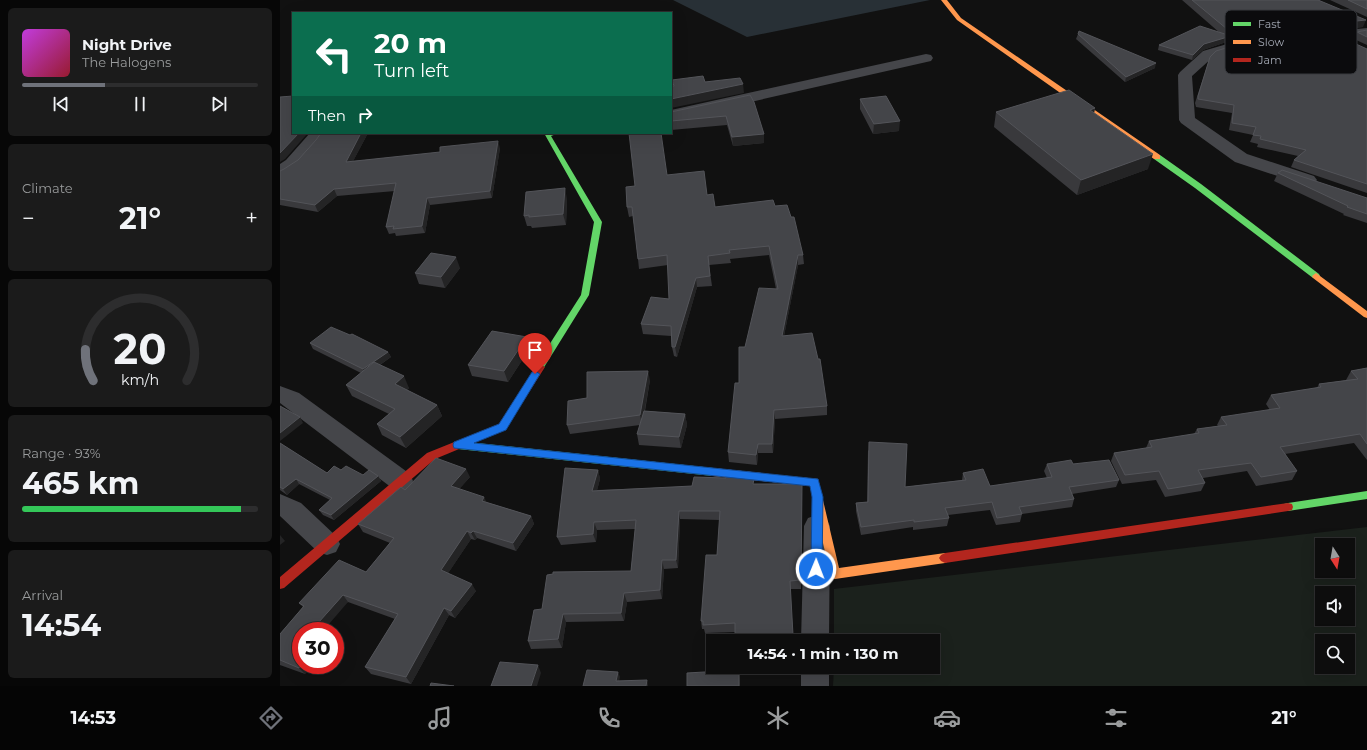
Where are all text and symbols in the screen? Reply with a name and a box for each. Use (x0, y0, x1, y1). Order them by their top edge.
legend (1225, 10, 1357, 74)
text: Fast (1258, 17, 1282, 31)
text: 20 m (374, 26, 447, 60)
icon: left (308, 28, 360, 80)
text: Night Drive (82, 35, 172, 54)
text: Slow (1258, 35, 1284, 49)
text: Jam (1257, 53, 1282, 67)
text: The Halogens (82, 54, 171, 70)
text: Turn left (374, 60, 449, 82)
icon: previous (50, 93, 72, 115)
icon: pause (129, 93, 151, 115)
icon: next (208, 93, 230, 115)
icon: right (354, 104, 376, 126)
text: Then (308, 106, 346, 125)
text: Climate (22, 180, 73, 196)
text: 21° (119, 200, 161, 237)
text: − (22, 205, 35, 232)
text: + (245, 205, 258, 232)
text: 20 (114, 324, 166, 374)
pin (518, 333, 552, 374)
icon: arrive (524, 339, 546, 361)
text: km/h (121, 371, 159, 389)
text: Range · 93% (22, 445, 100, 461)
text: 465 km (22, 465, 139, 502)
north arrow (1315, 538, 1355, 578)
map controls (1315, 538, 1355, 674)
position arrow (795, 548, 837, 590)
button: sound (1315, 586, 1355, 626)
text: Arrival (22, 587, 63, 603)
text: 14:54 (22, 607, 101, 644)
speed limit sign: 30 (292, 622, 344, 674)
button: search (1315, 634, 1355, 674)
text: 14:54 · 1 min · 130 m (747, 644, 899, 663)
icon: directions (257, 704, 285, 732)
icon: music (426, 704, 454, 732)
icon: phone (595, 704, 623, 732)
icon: climate (764, 704, 792, 732)
icon: car (933, 704, 961, 732)
icon: filters (1102, 704, 1130, 732)
text: 14:53 (71, 707, 116, 729)
text: 21° (1271, 707, 1296, 729)

